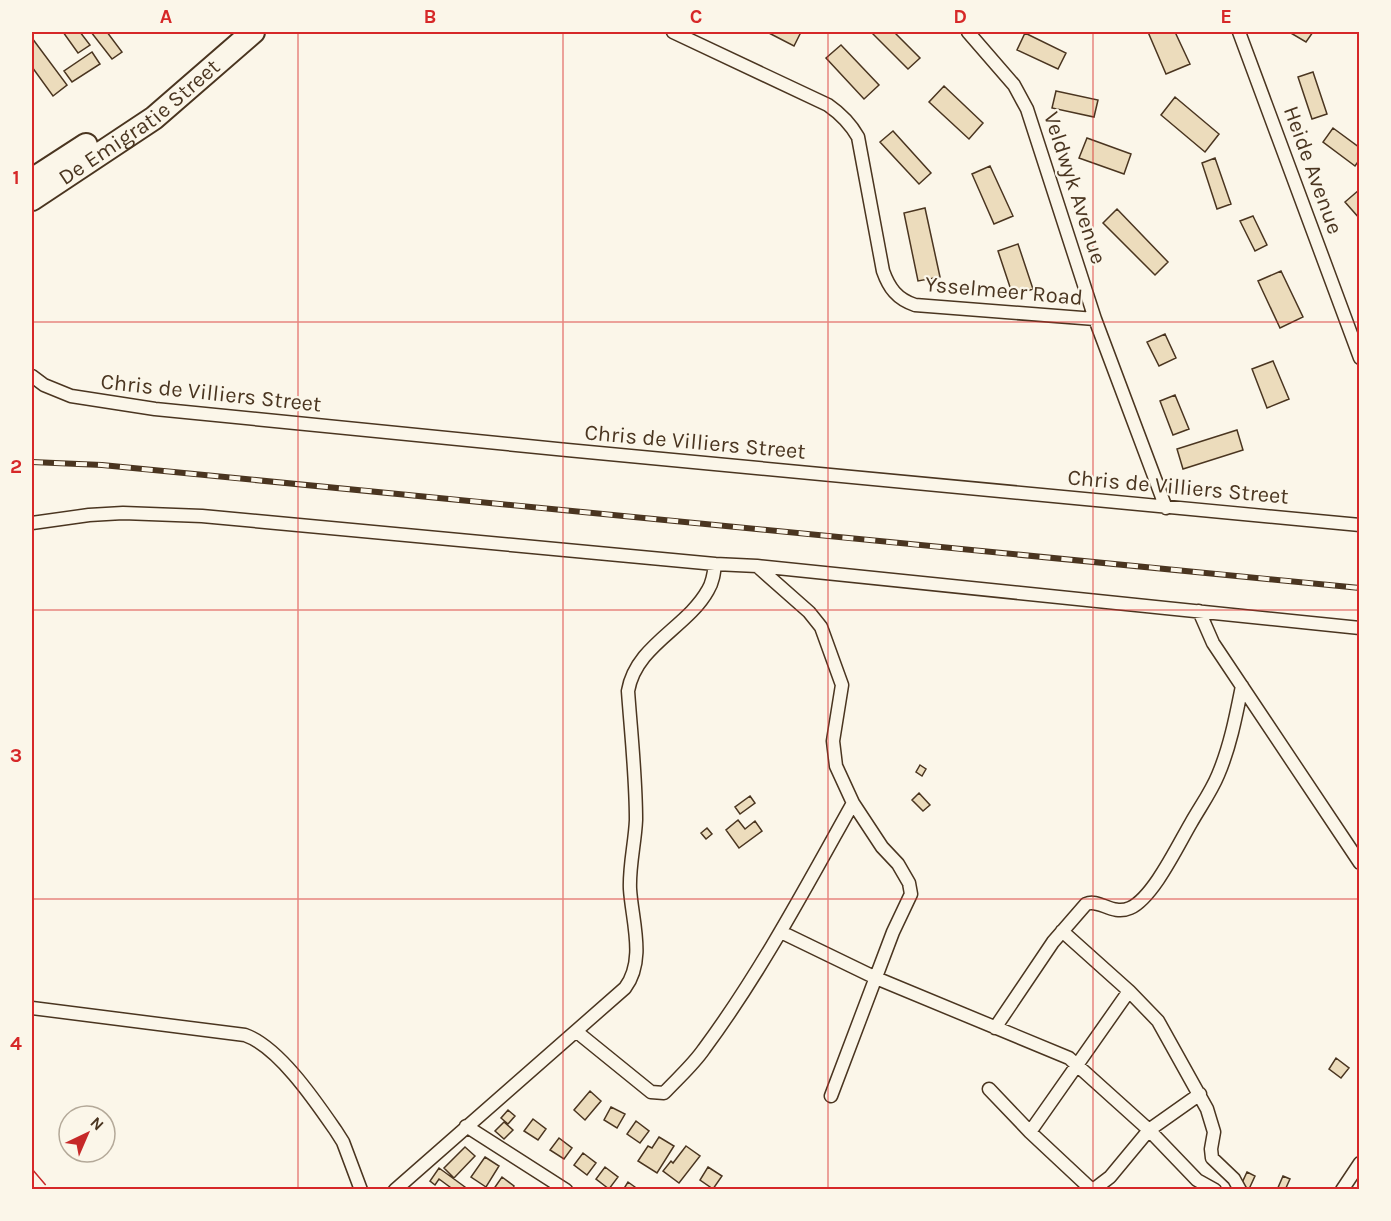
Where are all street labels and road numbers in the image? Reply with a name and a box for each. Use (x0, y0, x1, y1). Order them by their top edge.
street label: De Emigratie Street (54, 54, 225, 191)
street label: Heide Avenue (1278, 102, 1348, 238)
street label: Veldwyk Avenue (1038, 109, 1112, 267)
street label: Ysselmeer Road (924, 271, 1084, 311)
street label: Chris de Villiers Street (99, 368, 323, 418)
street label: Chris de Villiers Street (583, 419, 807, 465)
street label: Chris de Villiers Street (1066, 464, 1290, 510)

